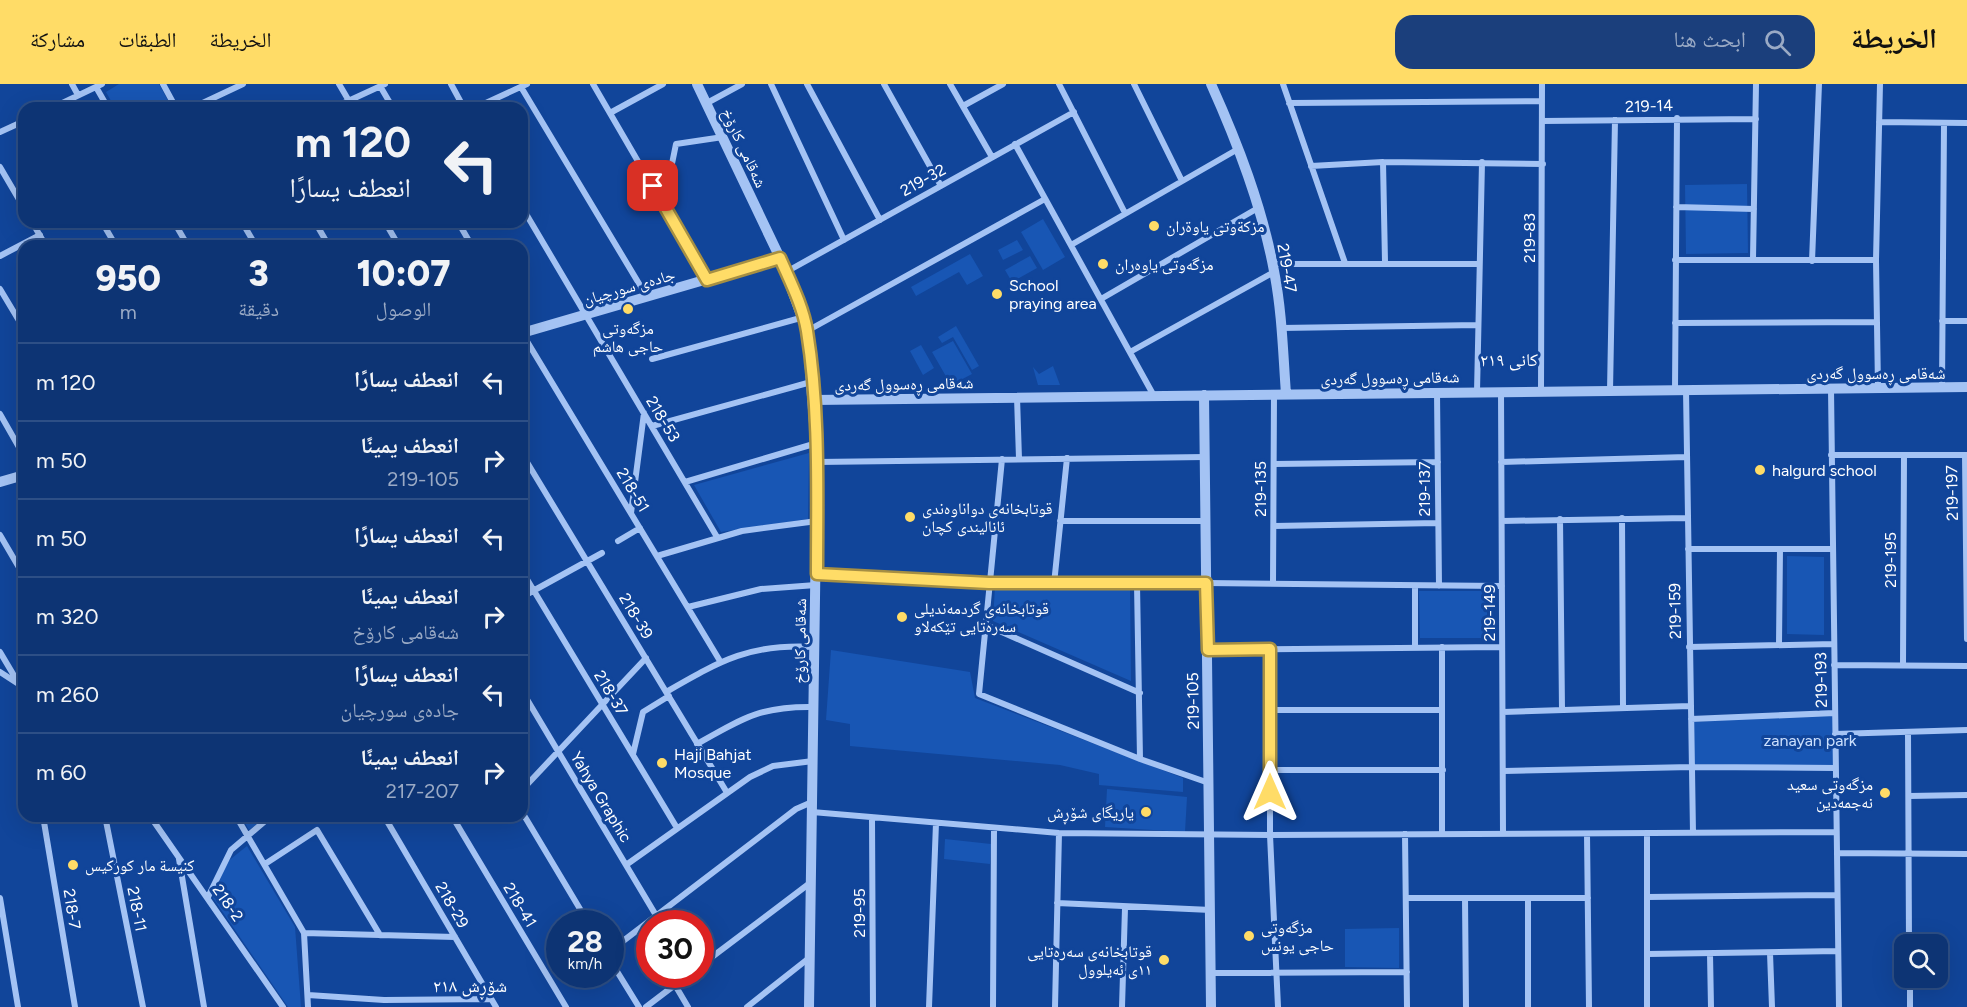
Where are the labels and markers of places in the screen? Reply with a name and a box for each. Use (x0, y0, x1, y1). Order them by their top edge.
pin (627, 160, 678, 211)
place label: مزكةوتى ياوةران (1166, 217, 1264, 237)
marker: مزكةوتى ياوةران (1147, 219, 1161, 233)
place label: مزگەوتی یاوەران (1115, 255, 1213, 275)
marker: مزگەوتی یاوەران (1096, 257, 1110, 271)
place label: School praying area (1009, 276, 1097, 313)
marker: School praying area (990, 287, 1004, 301)
marker: مزگەوتی حاجی هاشم (621, 302, 635, 316)
place label: مزگەوتی حاجی هاشم (593, 319, 663, 357)
place label: halgurd school (1772, 461, 1877, 480)
marker: halgurd school (1753, 463, 1767, 477)
place label: قوتابخانەی دواناوەندی ئانالیندی كچان (922, 499, 1053, 537)
marker: قوتابخانەی دواناوەندی ئانالیندی كچان (903, 510, 917, 524)
place label: قوتابخانەی گردمەندیلی سەرەتایی تێكەلاو (914, 599, 1049, 637)
marker: قوتابخانەی گردمەندیلی سەرەتایی تێكەلاو (895, 610, 909, 624)
place label: Haji Bahjat Mosque (674, 745, 752, 782)
marker: Haji Bahjat Mosque (655, 756, 669, 770)
place label: مزگەوتی سعید نەجمەدین (1787, 775, 1873, 813)
marker: مزگەوتی سعید نەجمەدین (1878, 786, 1892, 800)
place label: یاریگای شۆڕش (1047, 803, 1134, 825)
marker: یاریگای شۆڕش (1139, 805, 1153, 819)
place label: كنيسة مار كوركيس (85, 856, 195, 876)
marker: كنيسة مار كوركيس (66, 858, 80, 872)
place label: مزگەوتی حاجی یونس (1261, 918, 1334, 956)
marker: مزگەوتی حاجی یونس (1242, 929, 1256, 943)
place label: قوتابخانەی سەرەتایی ١١ی ئەیلوول (1027, 942, 1152, 980)
marker: قوتابخانەی سەرەتایی ١١ی ئەیلوول (1157, 953, 1171, 967)

